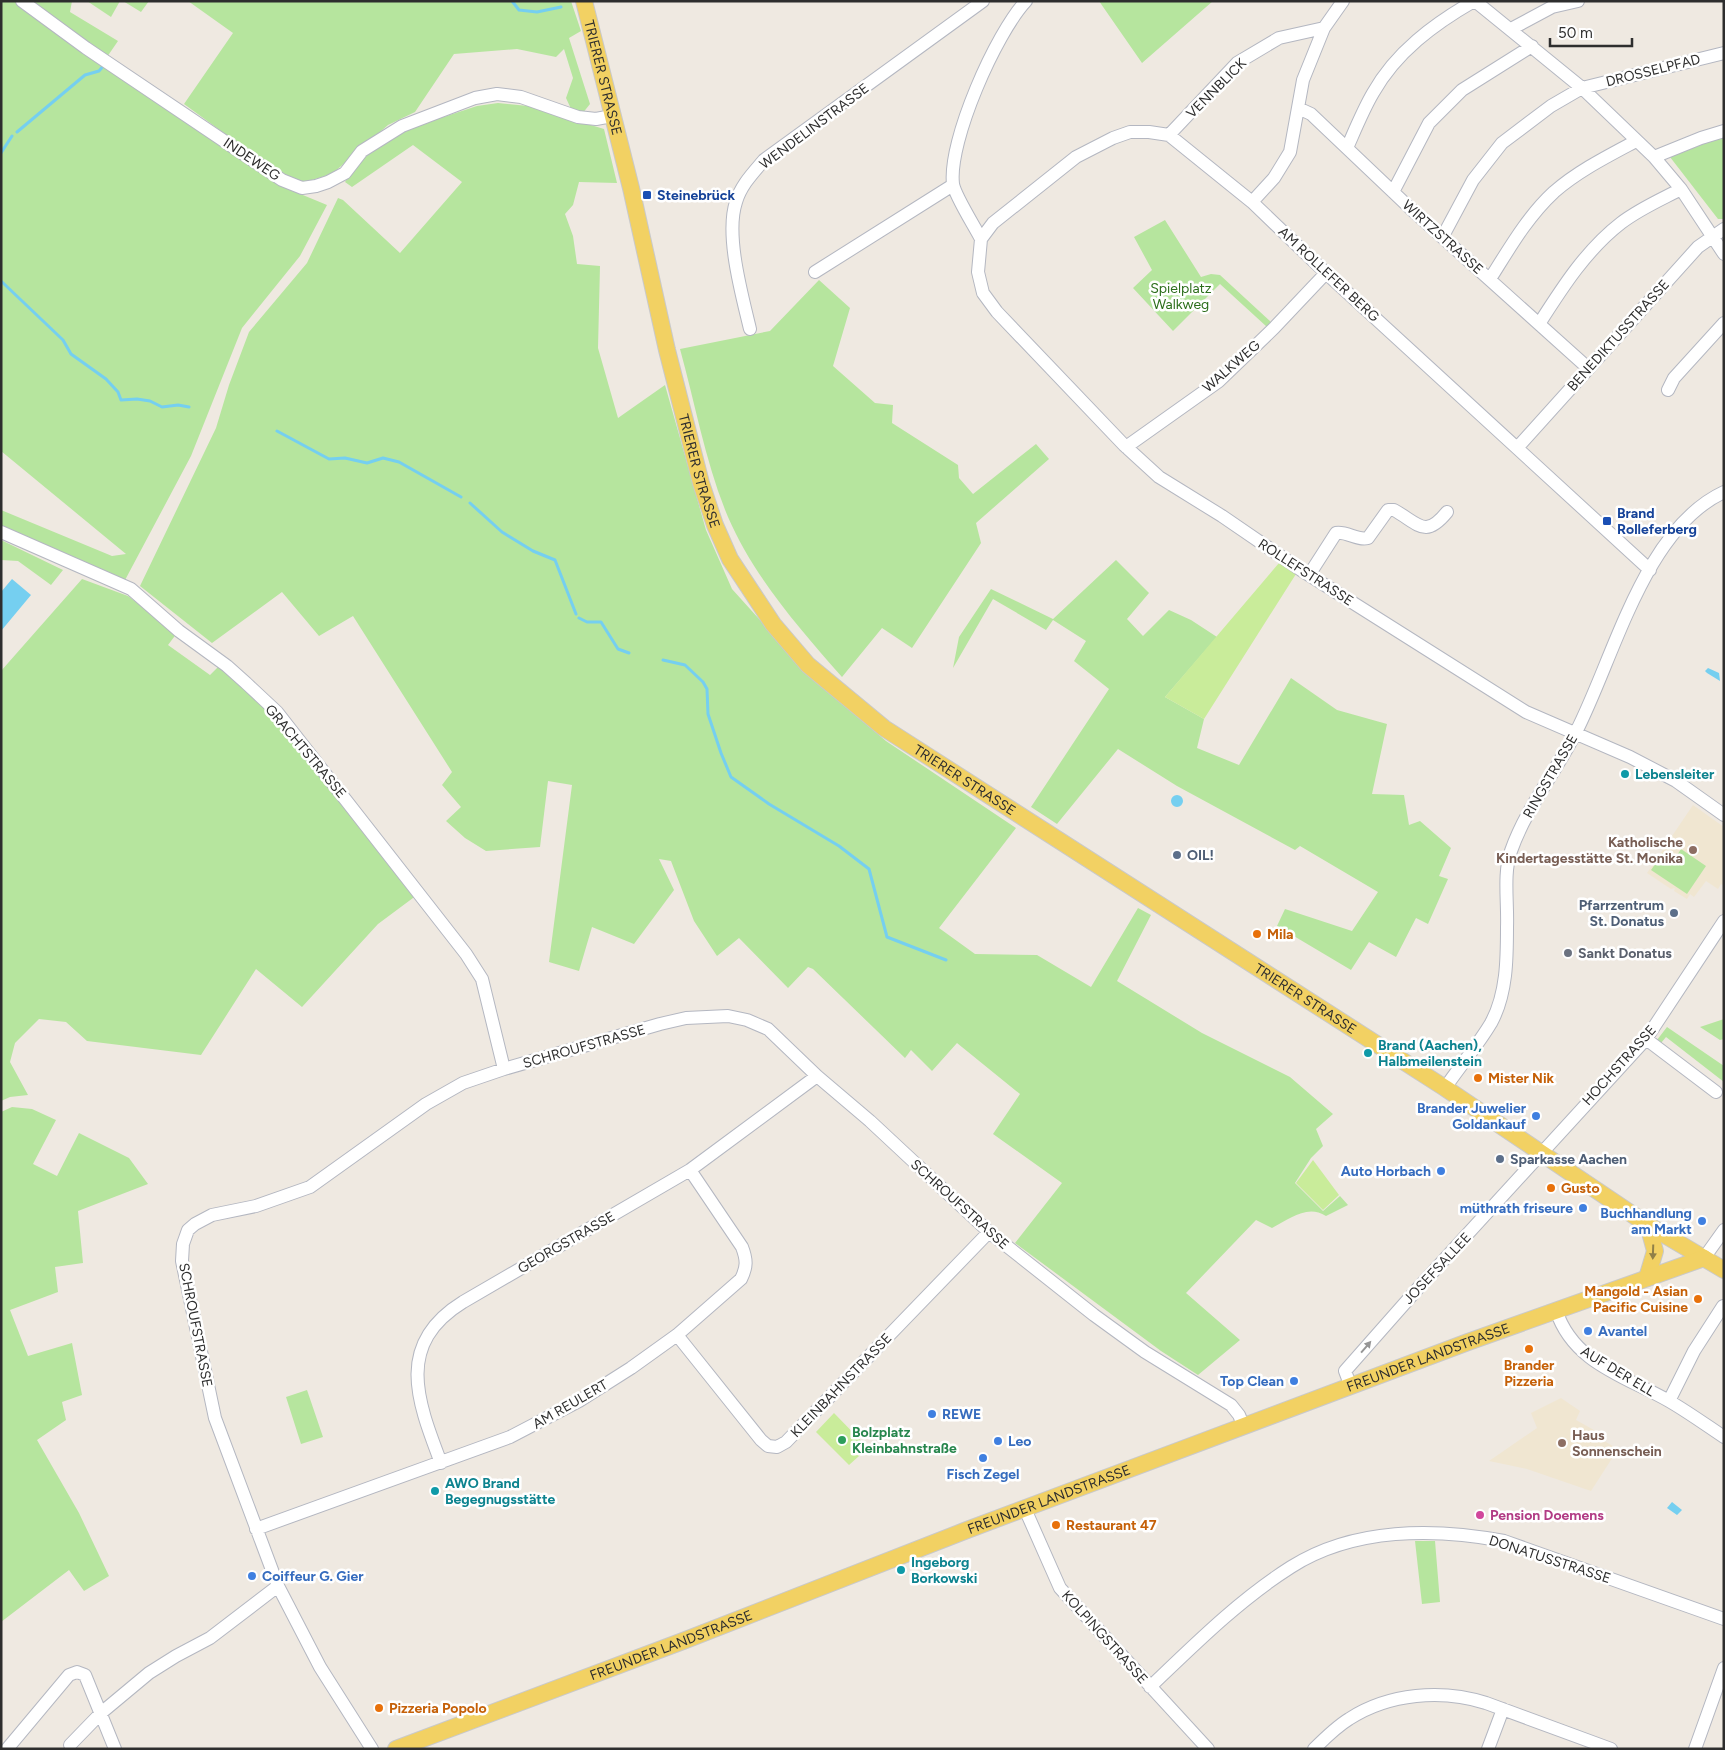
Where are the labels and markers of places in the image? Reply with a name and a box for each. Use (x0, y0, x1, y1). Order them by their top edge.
place label: Steinebrück (657, 187, 735, 204)
marker: Steinebrück (641, 189, 653, 201)
place label: Brand Rolleferberg (1617, 505, 1697, 538)
marker: Brand Rolleferberg (1601, 515, 1613, 527)
place label: Lebensleiter (1635, 766, 1715, 783)
marker: Lebensleiter (1619, 768, 1631, 780)
place label: Katholische Kindertagesstätte St. Monika (1496, 834, 1683, 867)
marker: Katholische Kindertagesstätte St. Monika (1687, 844, 1699, 856)
place label: OIL! (1187, 847, 1214, 864)
marker: OIL! (1171, 849, 1183, 861)
place label: Pfarrzentrum St. Donatus (1579, 897, 1664, 930)
marker: Pfarrzentrum St. Donatus (1668, 907, 1680, 919)
place label: Mila (1267, 926, 1294, 943)
marker: Mila (1251, 928, 1263, 940)
place label: Sankt Donatus (1578, 945, 1672, 962)
marker: Sankt Donatus (1562, 947, 1574, 959)
place label: Brand (Aachen), Halbmeilenstein (1378, 1037, 1482, 1070)
marker: Brand (Aachen), Halbmeilenstein (1362, 1047, 1374, 1059)
place label: Mister Nik (1488, 1070, 1555, 1087)
marker: Mister Nik (1472, 1072, 1484, 1084)
place label: Brander Juwelier Goldankauf (1417, 1100, 1527, 1133)
marker: Brander Juwelier Goldankauf (1530, 1110, 1542, 1122)
place label: Sparkasse Aachen (1510, 1151, 1627, 1168)
marker: Sparkasse Aachen (1494, 1153, 1506, 1165)
place label: Auto Horbach (1341, 1163, 1431, 1180)
marker: Auto Horbach (1435, 1165, 1447, 1177)
place label: Gusto (1561, 1180, 1600, 1197)
marker: Gusto (1545, 1182, 1557, 1194)
place label: müthrath friseure (1460, 1200, 1573, 1217)
marker: müthrath friseure (1577, 1202, 1589, 1214)
place label: Buchhandlung am Markt (1600, 1205, 1692, 1238)
marker: Buchhandlung am Markt (1696, 1215, 1708, 1227)
place label: Mangold - Asian Pacific Cuisine (1584, 1283, 1688, 1316)
marker: Mangold - Asian Pacific Cuisine (1692, 1293, 1704, 1305)
place label: Avantel (1598, 1323, 1647, 1340)
marker: Avantel (1582, 1325, 1594, 1337)
marker: Brander Pizzeria (1523, 1343, 1535, 1355)
place label: Brander Pizzeria (1504, 1357, 1555, 1390)
place label: Top Clean (1220, 1373, 1284, 1390)
marker: Top Clean (1288, 1375, 1300, 1387)
place label: REWE (942, 1406, 981, 1423)
marker: REWE (926, 1408, 938, 1420)
place label: Bolzplatz Kleinbahnstraße (852, 1424, 957, 1457)
place label: Haus Sonnenschein (1572, 1427, 1662, 1460)
place label: Leo (1008, 1433, 1031, 1450)
marker: Bolzplatz Kleinbahnstraße (836, 1434, 848, 1446)
marker: Leo (992, 1435, 1004, 1447)
marker: Haus Sonnenschein (1556, 1437, 1568, 1449)
marker: Fisch Zegel (977, 1452, 989, 1464)
place label: Fisch Zegel (946, 1466, 1020, 1483)
place label: AWO Brand Begegnugsstätte (445, 1475, 555, 1508)
marker: AWO Brand Begegnugsstätte (429, 1485, 441, 1497)
place label: Pension Doemens (1490, 1507, 1604, 1524)
marker: Pension Doemens (1474, 1509, 1486, 1521)
place label: Restaurant 47 (1066, 1517, 1157, 1534)
marker: Restaurant 47 (1050, 1519, 1062, 1531)
place label: Ingeborg Borkowski (911, 1554, 977, 1587)
marker: Ingeborg Borkowski (895, 1564, 907, 1576)
place label: Coiffeur G. Gier (262, 1568, 364, 1585)
marker: Coiffeur G. Gier (246, 1570, 258, 1582)
place label: Pizzeria Popolo (389, 1700, 487, 1717)
marker: Pizzeria Popolo (373, 1702, 385, 1714)

